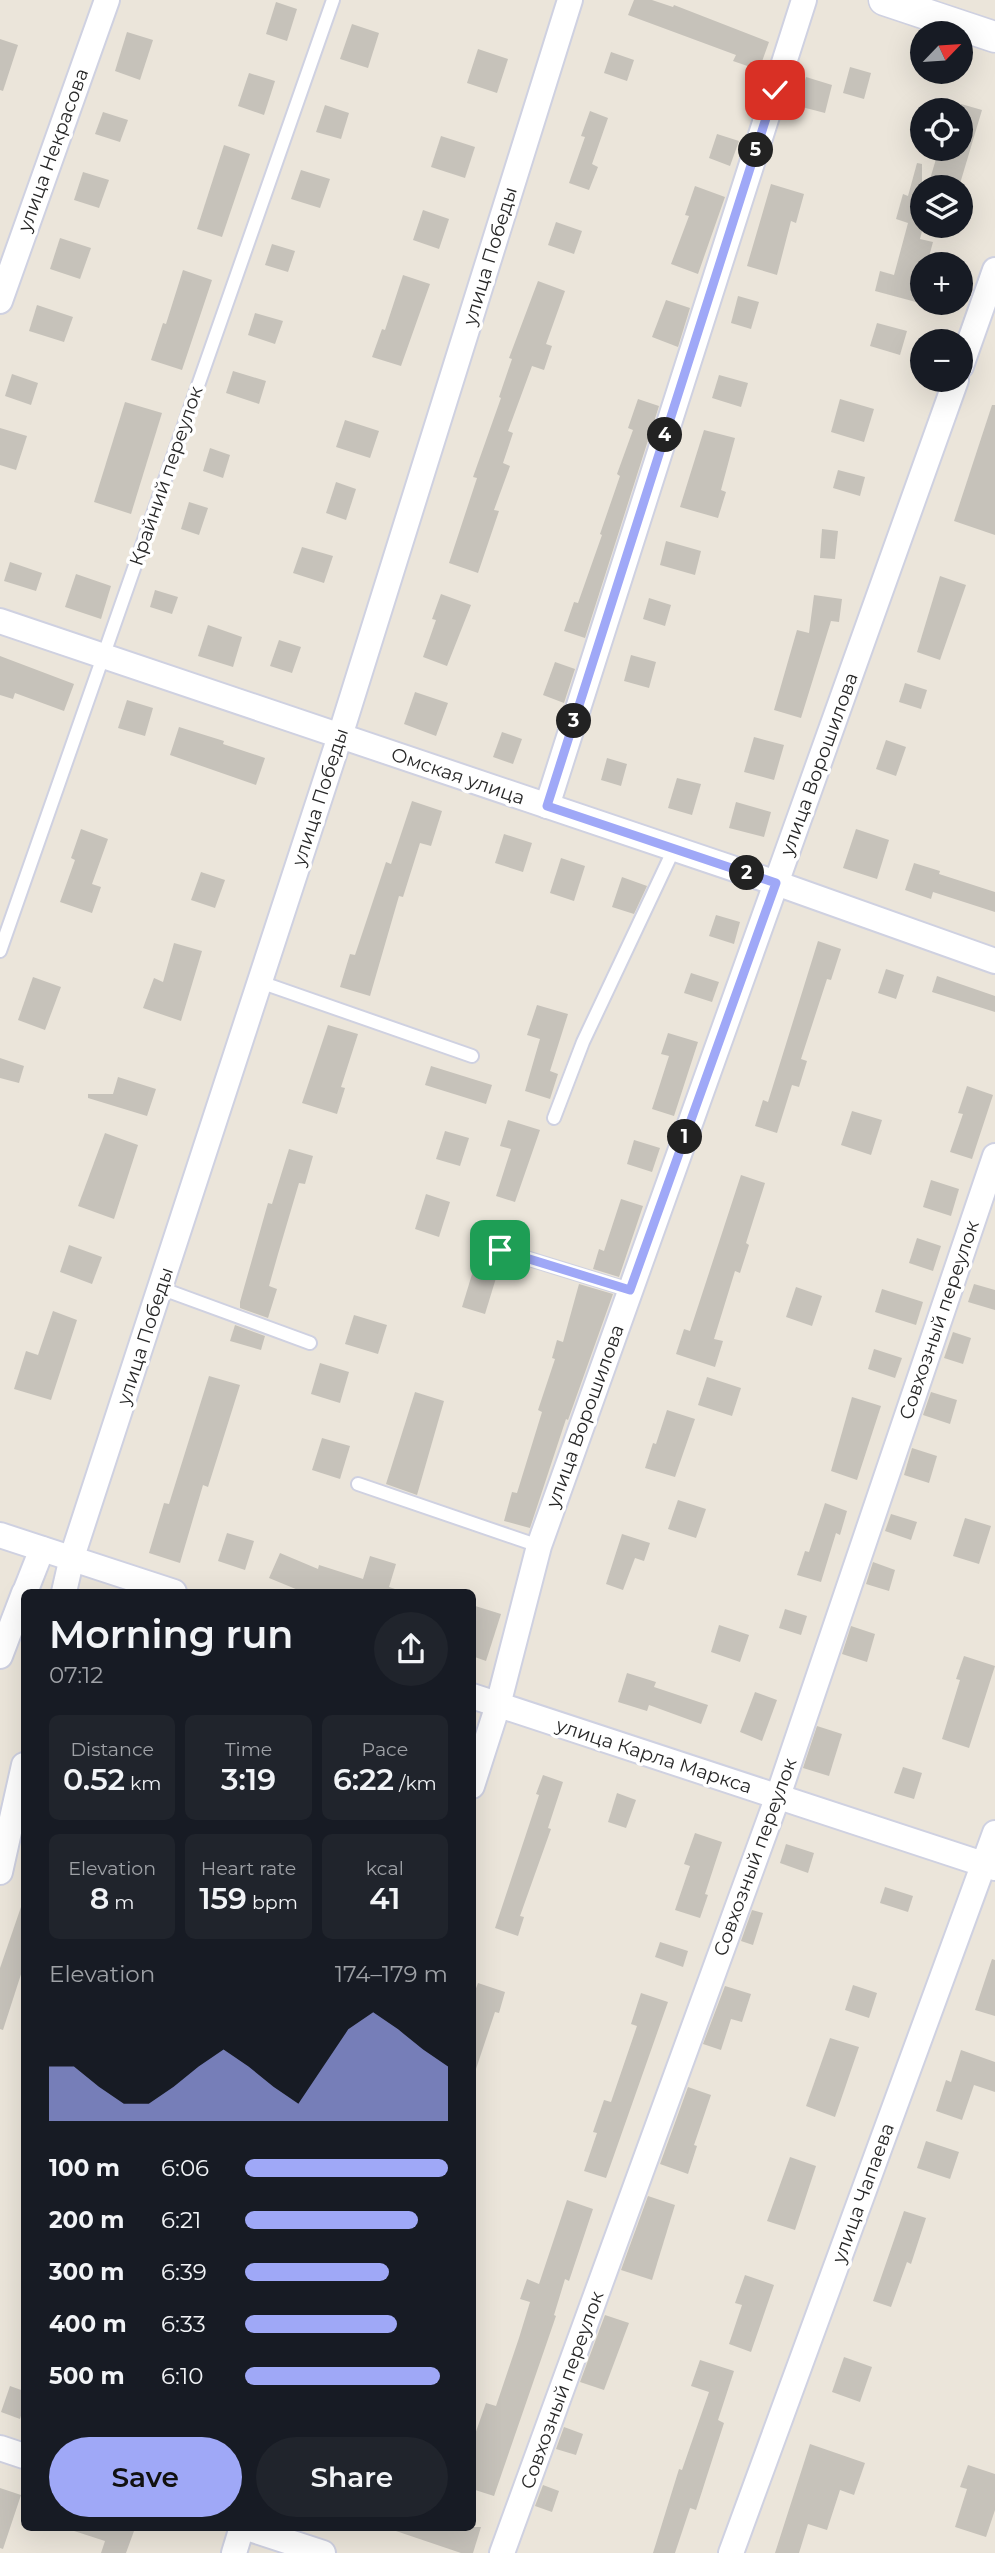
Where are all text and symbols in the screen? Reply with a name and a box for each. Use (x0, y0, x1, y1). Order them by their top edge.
north arrow (910, 21, 973, 84)
map controls (910, 21, 973, 392)
pin (745, 60, 805, 120)
street label: улица Некрасова (12, 65, 93, 236)
icon: check (756, 71, 794, 109)
button: locate (910, 98, 973, 161)
pin: 5 (738, 132, 774, 168)
text: 5 (750, 138, 761, 161)
button: layers (910, 175, 973, 238)
street label: улица Победы (458, 184, 522, 329)
button: + (910, 252, 973, 315)
button: − (910, 329, 973, 392)
street label: Крайний переулок (124, 383, 208, 569)
pin: 4 (648, 418, 682, 452)
text: 4 (658, 423, 671, 446)
street label: улица Ворошилова (775, 669, 863, 860)
pin: 3 (556, 704, 592, 738)
text: 3 (568, 709, 579, 732)
street label: улица Победы (287, 725, 353, 870)
street label: Омская улица (388, 742, 528, 810)
pin: 2 (730, 856, 764, 890)
text: 2 (741, 861, 752, 884)
pin: 1 (668, 1120, 702, 1154)
text: 1 (681, 1125, 688, 1148)
street label: Совхозный переулок (894, 1217, 984, 1423)
pin (470, 1220, 530, 1280)
icon: arrive (481, 1231, 519, 1269)
street label: улица Победы (112, 1264, 178, 1409)
street label: улица Ворошилова (541, 1321, 629, 1512)
text: Morning run (49, 1611, 293, 1658)
button: share (374, 1612, 448, 1686)
text: 07:12 (49, 1661, 103, 1689)
street label: улица Карла Маркса (552, 1713, 755, 1799)
text: Distance (70, 1738, 154, 1761)
text: Time (225, 1738, 272, 1761)
text: Pace (362, 1738, 408, 1761)
street label: Совхозный переулок (708, 1755, 802, 1959)
text: 0.52 (63, 1761, 125, 1798)
text: 3:19 (221, 1761, 276, 1798)
text: 6:22 (333, 1761, 394, 1798)
text: km (125, 1772, 161, 1795)
text: /km (394, 1772, 437, 1795)
text: Elevation (68, 1857, 156, 1880)
text: Heart rate (201, 1857, 296, 1880)
text: kcal (366, 1857, 404, 1880)
text: 8 (90, 1880, 109, 1917)
text: 159 (199, 1880, 247, 1917)
text: 41 (369, 1880, 400, 1917)
text: m (109, 1891, 135, 1914)
text: bpm (247, 1891, 298, 1914)
text: Elevation (49, 1960, 155, 1988)
text: 174–179 m (335, 1960, 448, 1988)
street label: улица Чапаева (827, 2120, 899, 2267)
text: 100 m (49, 2154, 120, 2182)
text: 6:06 (161, 2154, 209, 2182)
text: 200 m (49, 2206, 124, 2234)
text: 6:21 (161, 2206, 201, 2234)
text: 300 m (49, 2258, 125, 2286)
text: 6:39 (161, 2258, 207, 2286)
street label: Совхозный переулок (515, 2288, 609, 2492)
text: 400 m (49, 2310, 127, 2338)
text: 6:33 (161, 2310, 206, 2338)
text: 500 m (49, 2362, 125, 2390)
text: 6:10 (161, 2362, 203, 2390)
button: Save (49, 2437, 242, 2517)
button: Share (256, 2437, 448, 2517)

